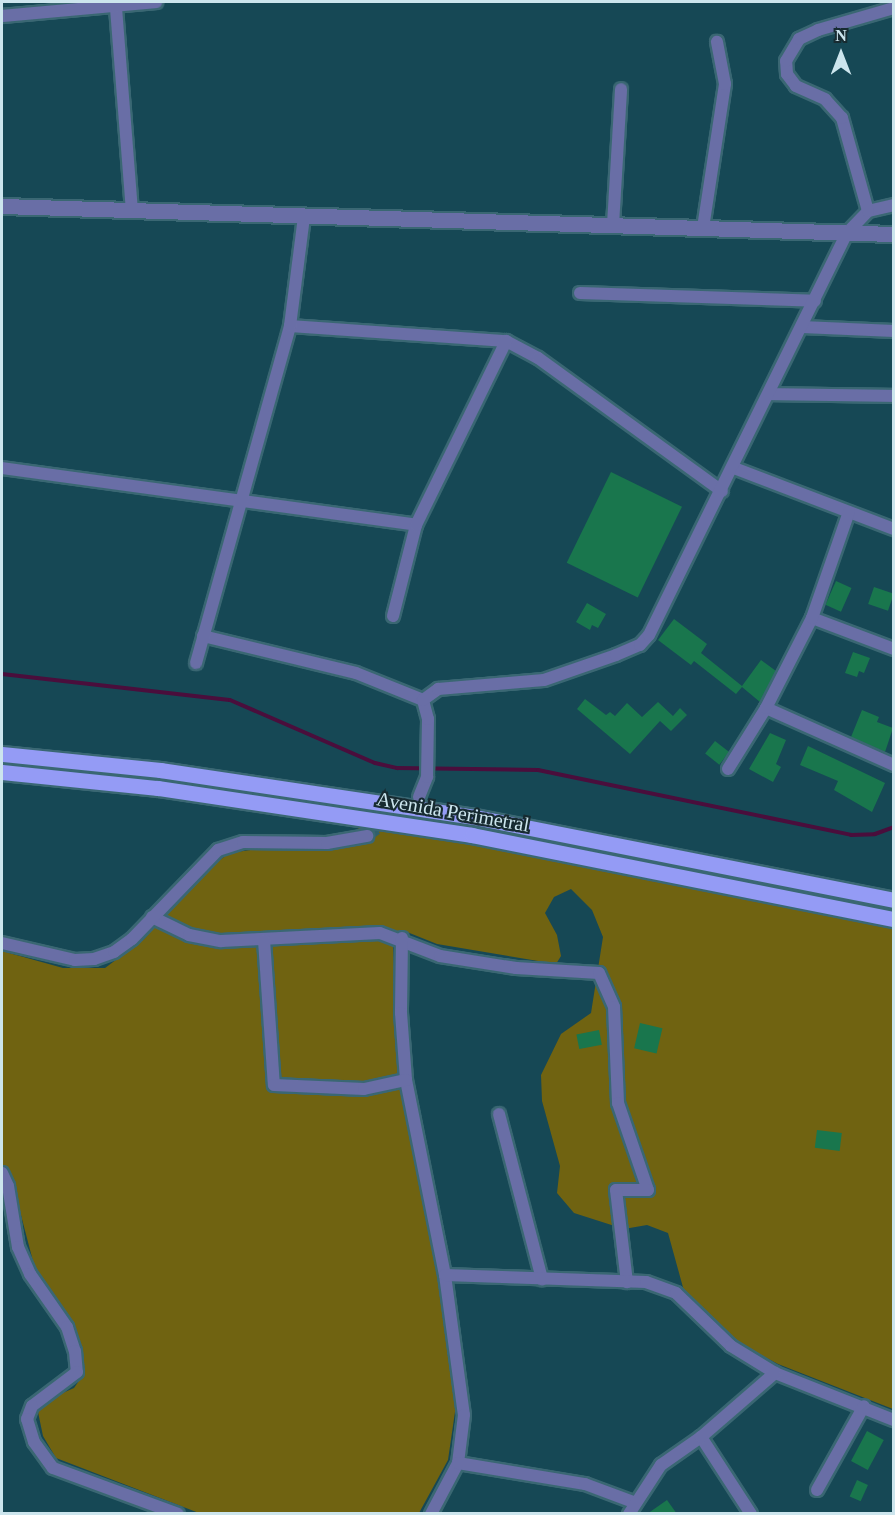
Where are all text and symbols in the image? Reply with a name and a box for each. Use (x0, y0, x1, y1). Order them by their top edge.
north arrow (811, 24, 871, 84)
text: N (835, 27, 847, 44)
street label: Avenida Perimetral (375, 787, 531, 837)

